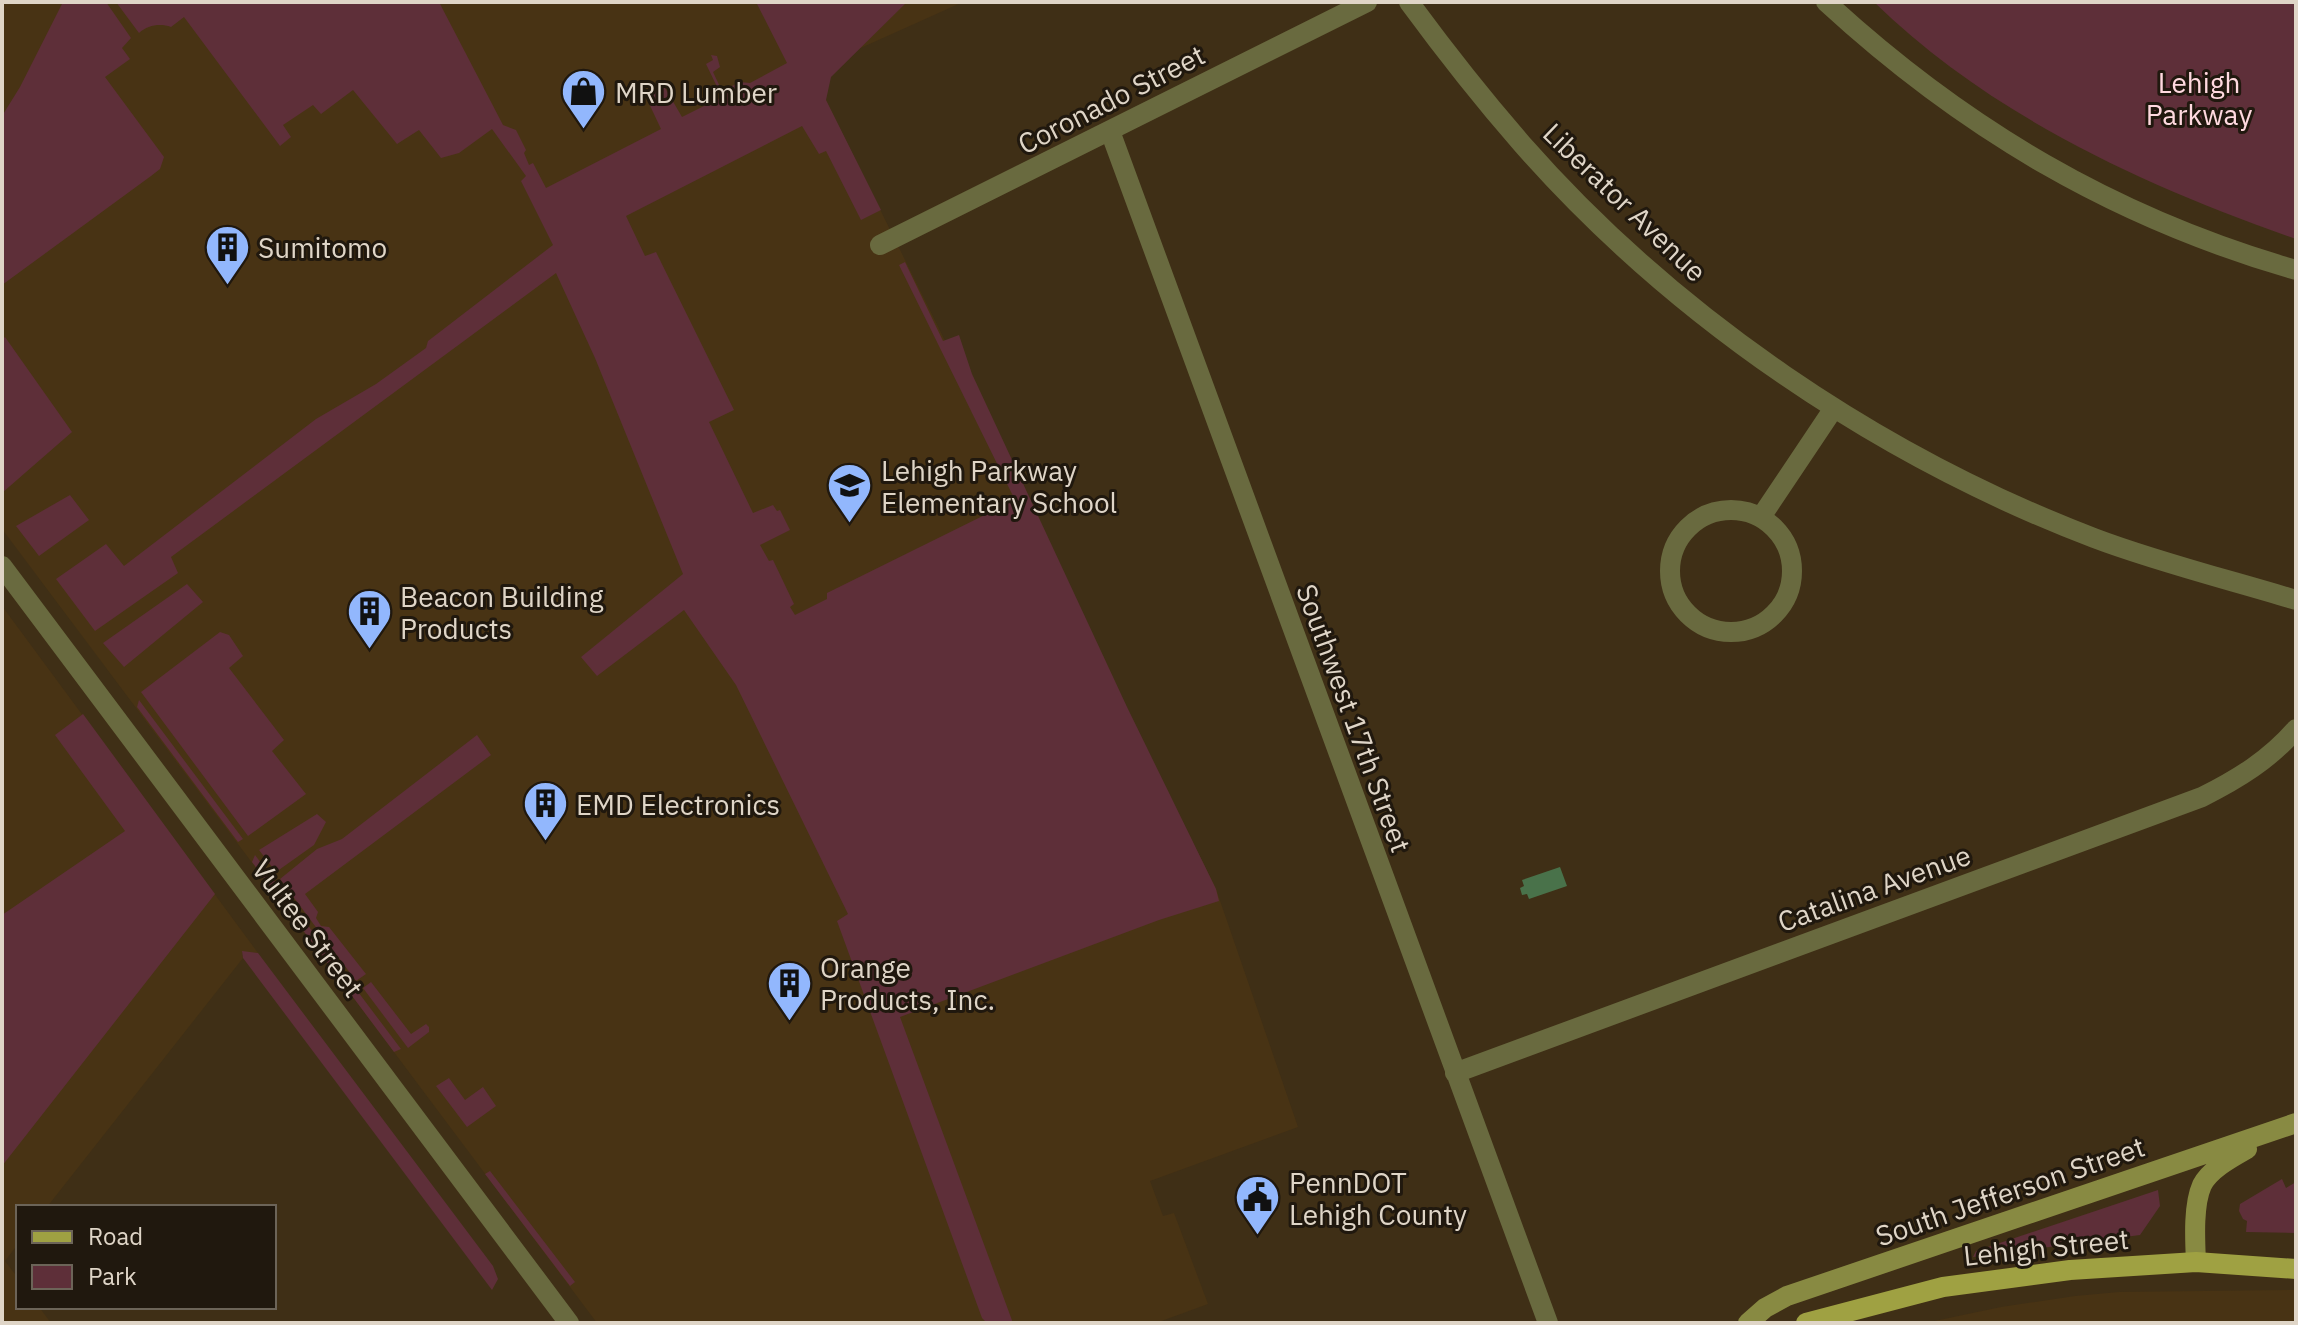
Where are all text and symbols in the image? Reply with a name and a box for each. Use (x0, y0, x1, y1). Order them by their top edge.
street label: Coronado Street (1011, 36, 1211, 162)
park label: Lehigh Parkway (2146, 64, 2252, 133)
shop icon: MRD Lumber (560, 68, 608, 131)
place label: MRD Lumber (615, 74, 777, 111)
street label: Liberator Avenue (1535, 115, 1715, 289)
building icon: Sumitomo (203, 223, 251, 286)
place label: Sumitomo (258, 229, 387, 266)
place label: Lehigh Parkway Elementary School (881, 452, 1117, 521)
school or university icon: Lehigh Parkway Elementary School (826, 462, 874, 525)
place label: Beacon Building Products (400, 578, 604, 647)
street label: Southwest 17th Street (1288, 579, 1420, 857)
building icon: Beacon Building Products (345, 588, 393, 651)
building icon: EMD Electronics (521, 780, 569, 843)
place label: EMD Electronics (576, 786, 780, 823)
street label: Catalina Avenue (1772, 836, 1976, 940)
street label: Vultee Street (244, 851, 372, 1005)
place label: Orange Products, Inc. (820, 949, 995, 1018)
building icon: Orange Products, Inc. (765, 959, 813, 1022)
street label: South Jefferson Street (1871, 1128, 2149, 1254)
place label: PennDOT Lehigh County (1289, 1164, 1467, 1233)
public building icon: PennDOT Lehigh County (1234, 1174, 1282, 1237)
legend (16, 1205, 276, 1309)
text: Road (88, 1220, 143, 1252)
street label: Lehigh Street (1961, 1220, 2131, 1274)
text: Park (88, 1260, 137, 1292)

